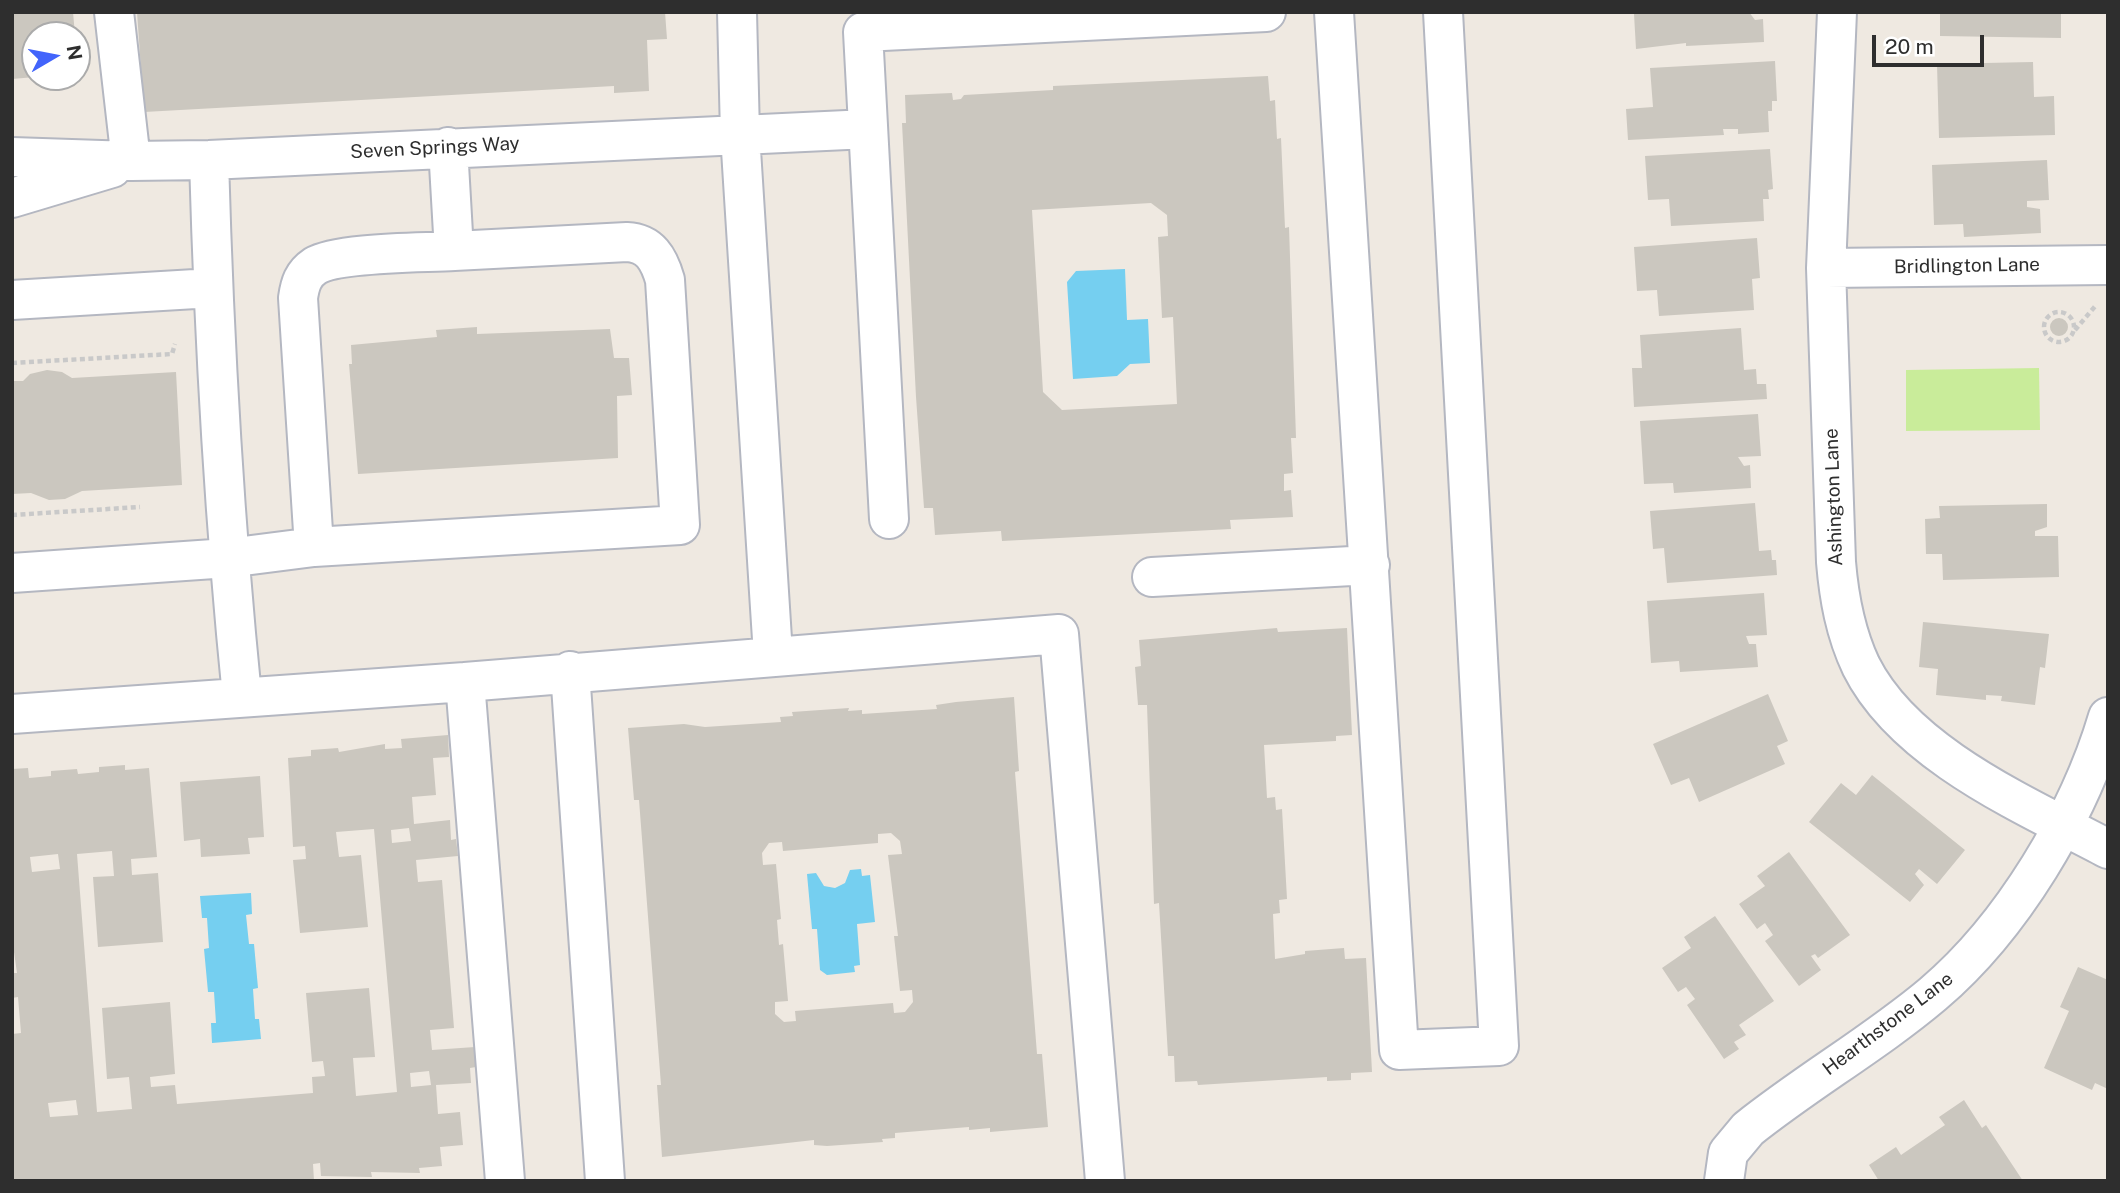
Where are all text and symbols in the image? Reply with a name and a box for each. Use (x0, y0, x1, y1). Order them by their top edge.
north arrow (21, 21, 91, 91)
scale bar (1875, 21, 1987, 65)
text: 20 m (1885, 34, 1934, 59)
text: N (63, 43, 87, 62)
street label: Seven Springs Way (350, 132, 520, 164)
street label: Bridlington Lane (1894, 253, 2040, 279)
street label: Ashington Lane (1820, 428, 1848, 566)
street label: Hearthstone Lane (1818, 968, 1958, 1080)

